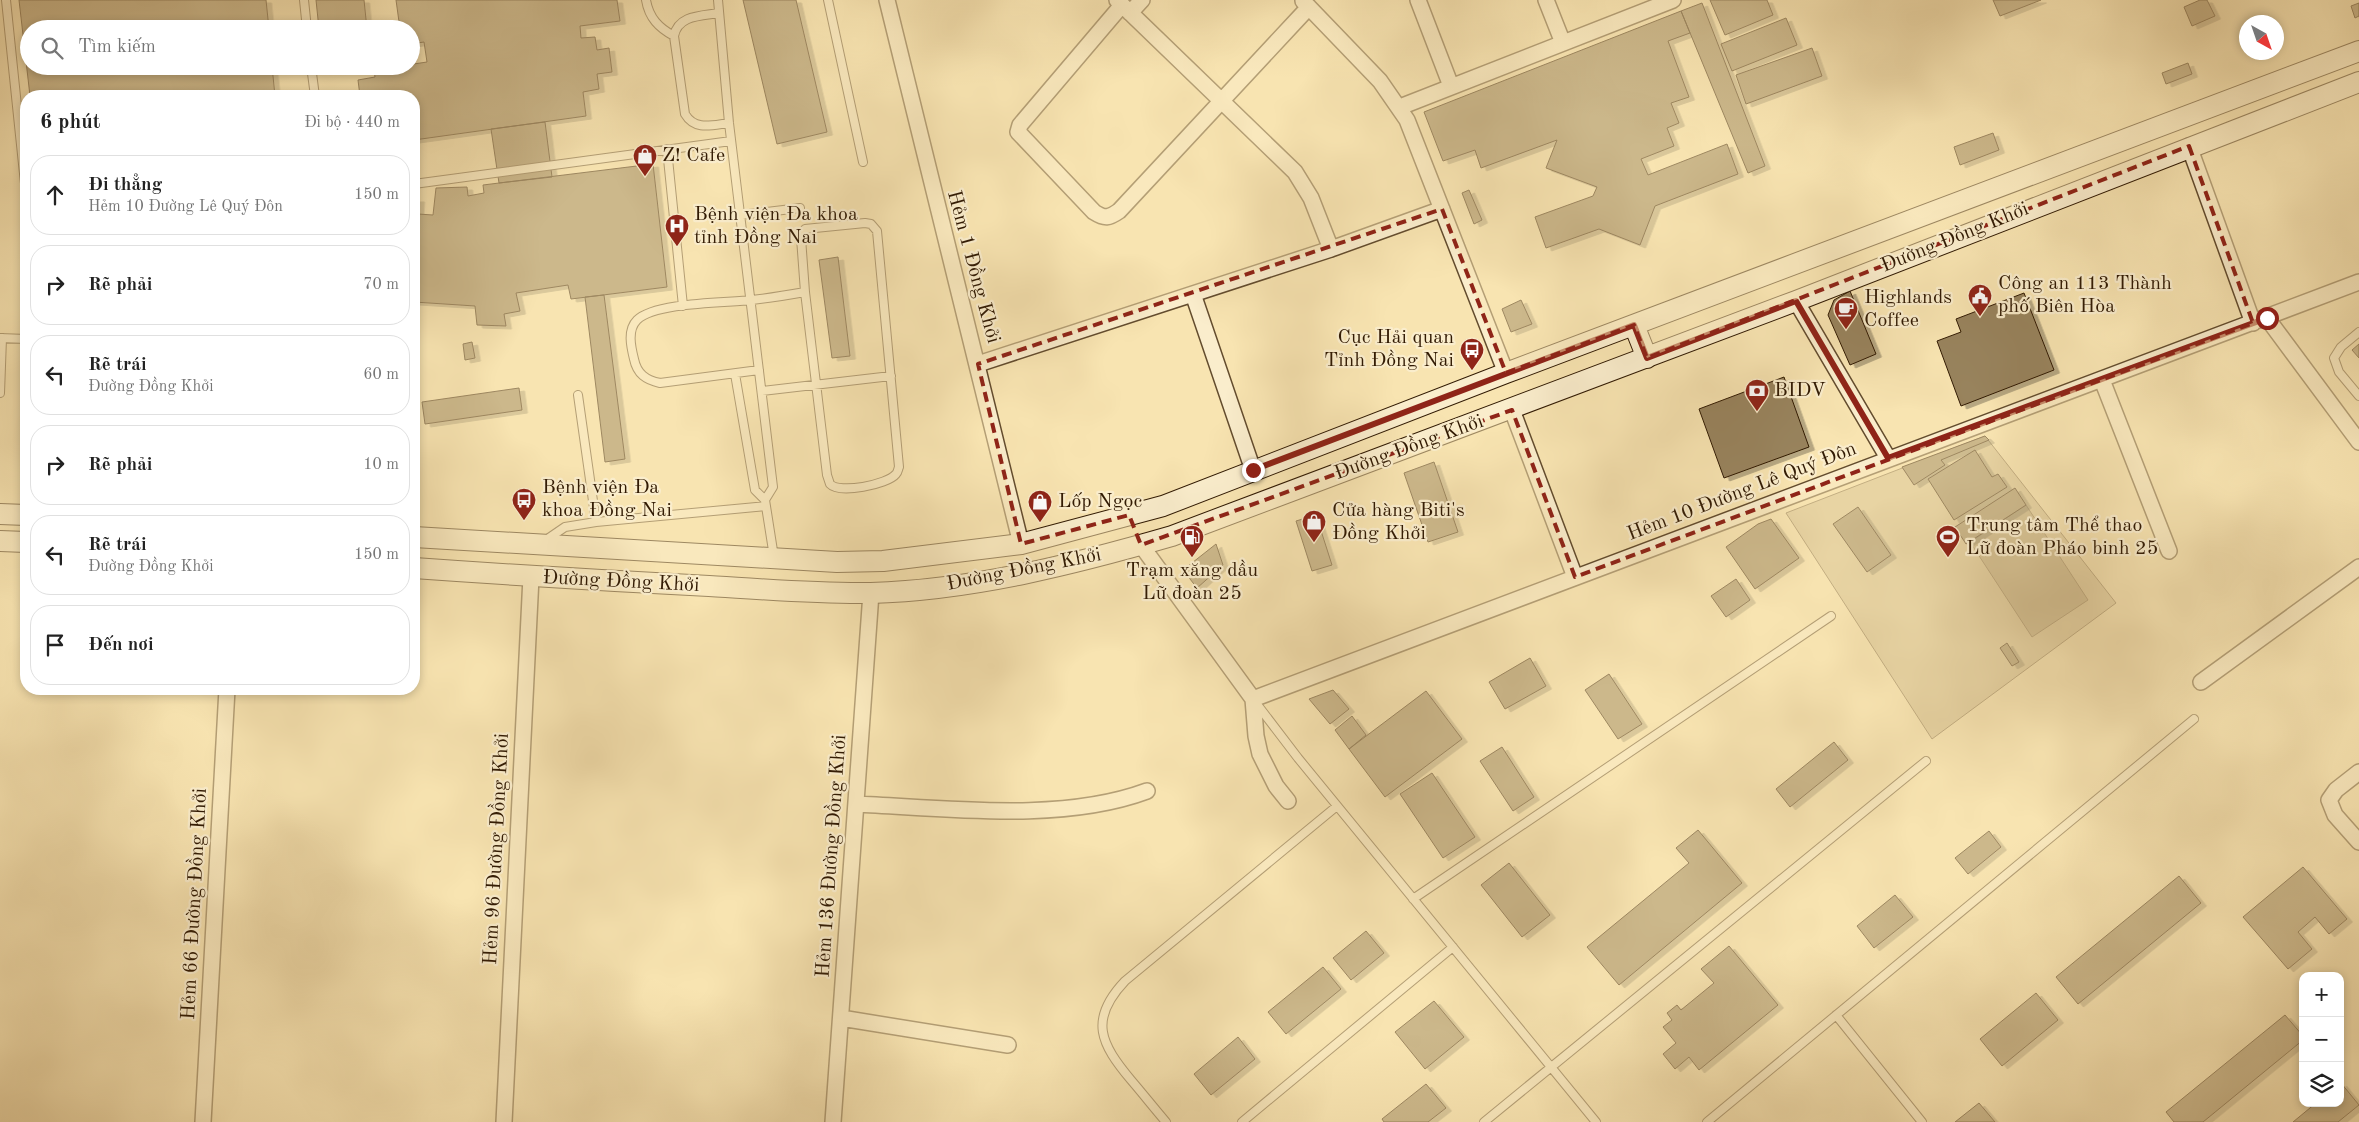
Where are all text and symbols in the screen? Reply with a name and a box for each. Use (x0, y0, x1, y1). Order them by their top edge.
north arrow (2239, 15, 2284, 60)
search box (20, 20, 420, 75)
icon: search (38, 34, 66, 62)
text: Tìm kiếm (78, 38, 156, 57)
text: 6 phút (40, 112, 100, 133)
text: Đi bộ · 440 m (304, 115, 400, 131)
shop icon: Z! Cafe (632, 143, 658, 177)
place label: Z! Cafe (662, 146, 725, 166)
text: Đi thẳng (88, 176, 162, 195)
icon: ahead (41, 181, 69, 209)
text: 150 m (354, 187, 399, 203)
street label: Hẻm 1 Đồng Khởi (943, 188, 1005, 346)
street label: Đường Đồng Khởi (1878, 197, 2032, 277)
text: Hẻm 10 Đường Lê Quý Đôn (88, 199, 283, 215)
place label: Bệnh viện Đa khoa tỉnh Đồng Nai (694, 205, 858, 248)
hospital icon: Bệnh viện Đa khoa tỉnh Đồng Nai (664, 213, 690, 247)
icon: right (41, 271, 69, 299)
place label: Công an 113 Thành phố Biên Hòa (1998, 274, 2172, 317)
text: Rẽ phải (88, 276, 152, 295)
text: 70 m (363, 277, 399, 293)
public building icon: Công an 113 Thành phố Biên Hòa (1967, 283, 1993, 317)
place label: Highlands Coffee (1864, 288, 1952, 331)
cafe icon: Highlands Coffee (1833, 296, 1859, 330)
route start (2256, 307, 2279, 330)
place label: Cục Hải quan Tỉnh Đồng Nai (1324, 328, 1454, 371)
bus stop icon: Cục Hải quan Tỉnh Đồng Nai (1459, 337, 1485, 371)
text: Rẽ trái (88, 356, 147, 375)
icon: left (41, 361, 69, 389)
text: 60 m (363, 367, 399, 383)
bank icon: BIDV (1744, 378, 1770, 412)
text: Đường Đồng Khởi (88, 379, 214, 395)
place label: BIDV (1774, 381, 1826, 401)
street label: Đường Đồng Khởi (1331, 410, 1486, 484)
street label: Hẻm 10 Đường Lê Quý Đôn (1625, 439, 1859, 545)
icon: right (41, 451, 69, 479)
text: Rẽ phải (88, 456, 152, 475)
text: 10 m (363, 457, 399, 473)
route end (1242, 459, 1265, 482)
place label: Bệnh viện Đa khoa Đồng Nai (542, 478, 672, 521)
bus stop icon: Bệnh viện Đa khoa Đồng Nai (511, 487, 537, 521)
shop icon: Lốp Ngọc (1027, 489, 1053, 523)
place label: Lốp Ngọc (1058, 492, 1142, 512)
place label: Cửa hàng Biti's Đồng Khởi (1332, 501, 1465, 544)
shop icon: Cửa hàng Biti's Đồng Khởi (1301, 509, 1327, 543)
place label: Trung tâm Thể thao Lữ đoàn Pháo binh 25 (1966, 515, 2158, 559)
fuel station icon: Trạm xăng dầu Lữ đoàn 25 (1179, 524, 1205, 558)
sports icon: Trung tâm Thể thao Lữ đoàn Pháo binh 25 (1935, 524, 1961, 558)
text: Rẽ trái (88, 536, 147, 555)
icon: left (41, 541, 69, 569)
street label: Đường Đồng Khởi (945, 543, 1103, 595)
text: 150 m (354, 547, 399, 563)
text: Đường Đồng Khởi (88, 559, 214, 575)
place label: Trạm xăng dầu Lữ đoàn 25 (1126, 559, 1258, 604)
street label: Đường Đồng Khởi (542, 566, 700, 596)
icon: arrive (41, 631, 69, 659)
text: Đến nơi (88, 636, 154, 655)
street label: Hẻm 96 Đường Đồng Khởi (479, 732, 513, 965)
street label: Hẻm 136 Đường Đồng Khởi (812, 734, 850, 978)
street label: Hẻm 66 Đường Đồng Khởi (177, 787, 211, 1020)
map controls (2299, 972, 2344, 1107)
button: + (2299, 972, 2344, 1017)
button: − (2299, 1017, 2344, 1062)
button: layers (2299, 1062, 2344, 1107)

